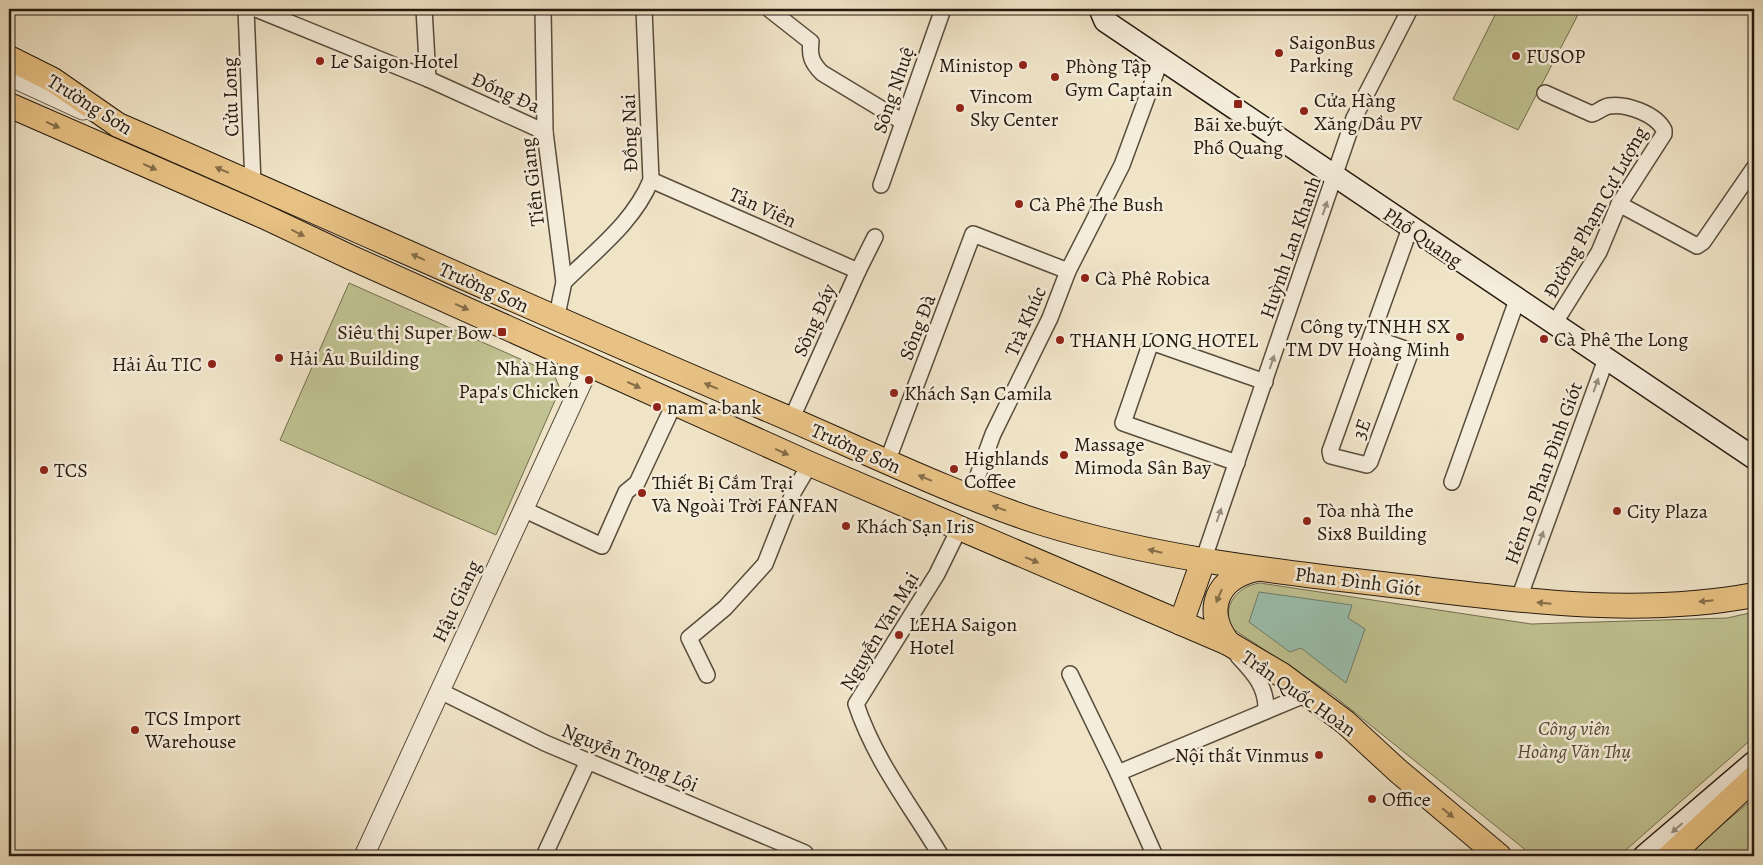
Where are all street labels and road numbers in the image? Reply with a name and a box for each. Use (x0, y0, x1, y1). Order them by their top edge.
street label: Sông Nhuệ (866, 43, 921, 137)
street label: Cửu Long (216, 57, 245, 137)
street label: Đống Đa (467, 65, 545, 120)
street label: Trường Sơn (42, 68, 138, 141)
street label: Đồng Nai (615, 93, 644, 172)
street label: Đường Phạm Cự Lượng (1537, 122, 1654, 303)
street label: Tiền Giang (514, 136, 551, 228)
street label: Huỳnh Lan Khanh (1253, 172, 1328, 322)
street label: Tản Viên (725, 181, 801, 234)
street label: Phổ Quang (1378, 201, 1468, 274)
street label: Trường Sơn (435, 256, 533, 319)
street label: Sông Đáy (786, 278, 843, 361)
street label: Trà Khúc (998, 282, 1053, 360)
street label: Sông Đà (893, 290, 943, 364)
street label: Hẻm 10 Phan Đình Giót (1498, 378, 1589, 568)
street label: 3E (1345, 415, 1378, 443)
street label: Trường Sơn (807, 417, 905, 480)
street label: Hậu Giang (426, 556, 487, 647)
street label: Phan Đình Giót (1293, 560, 1423, 603)
street label: Nguyễn Văn Mại (833, 567, 925, 696)
street label: Trần Quốc Hoàn (1236, 644, 1361, 743)
street label: Nguyễn Trọng Lội (557, 717, 702, 798)

